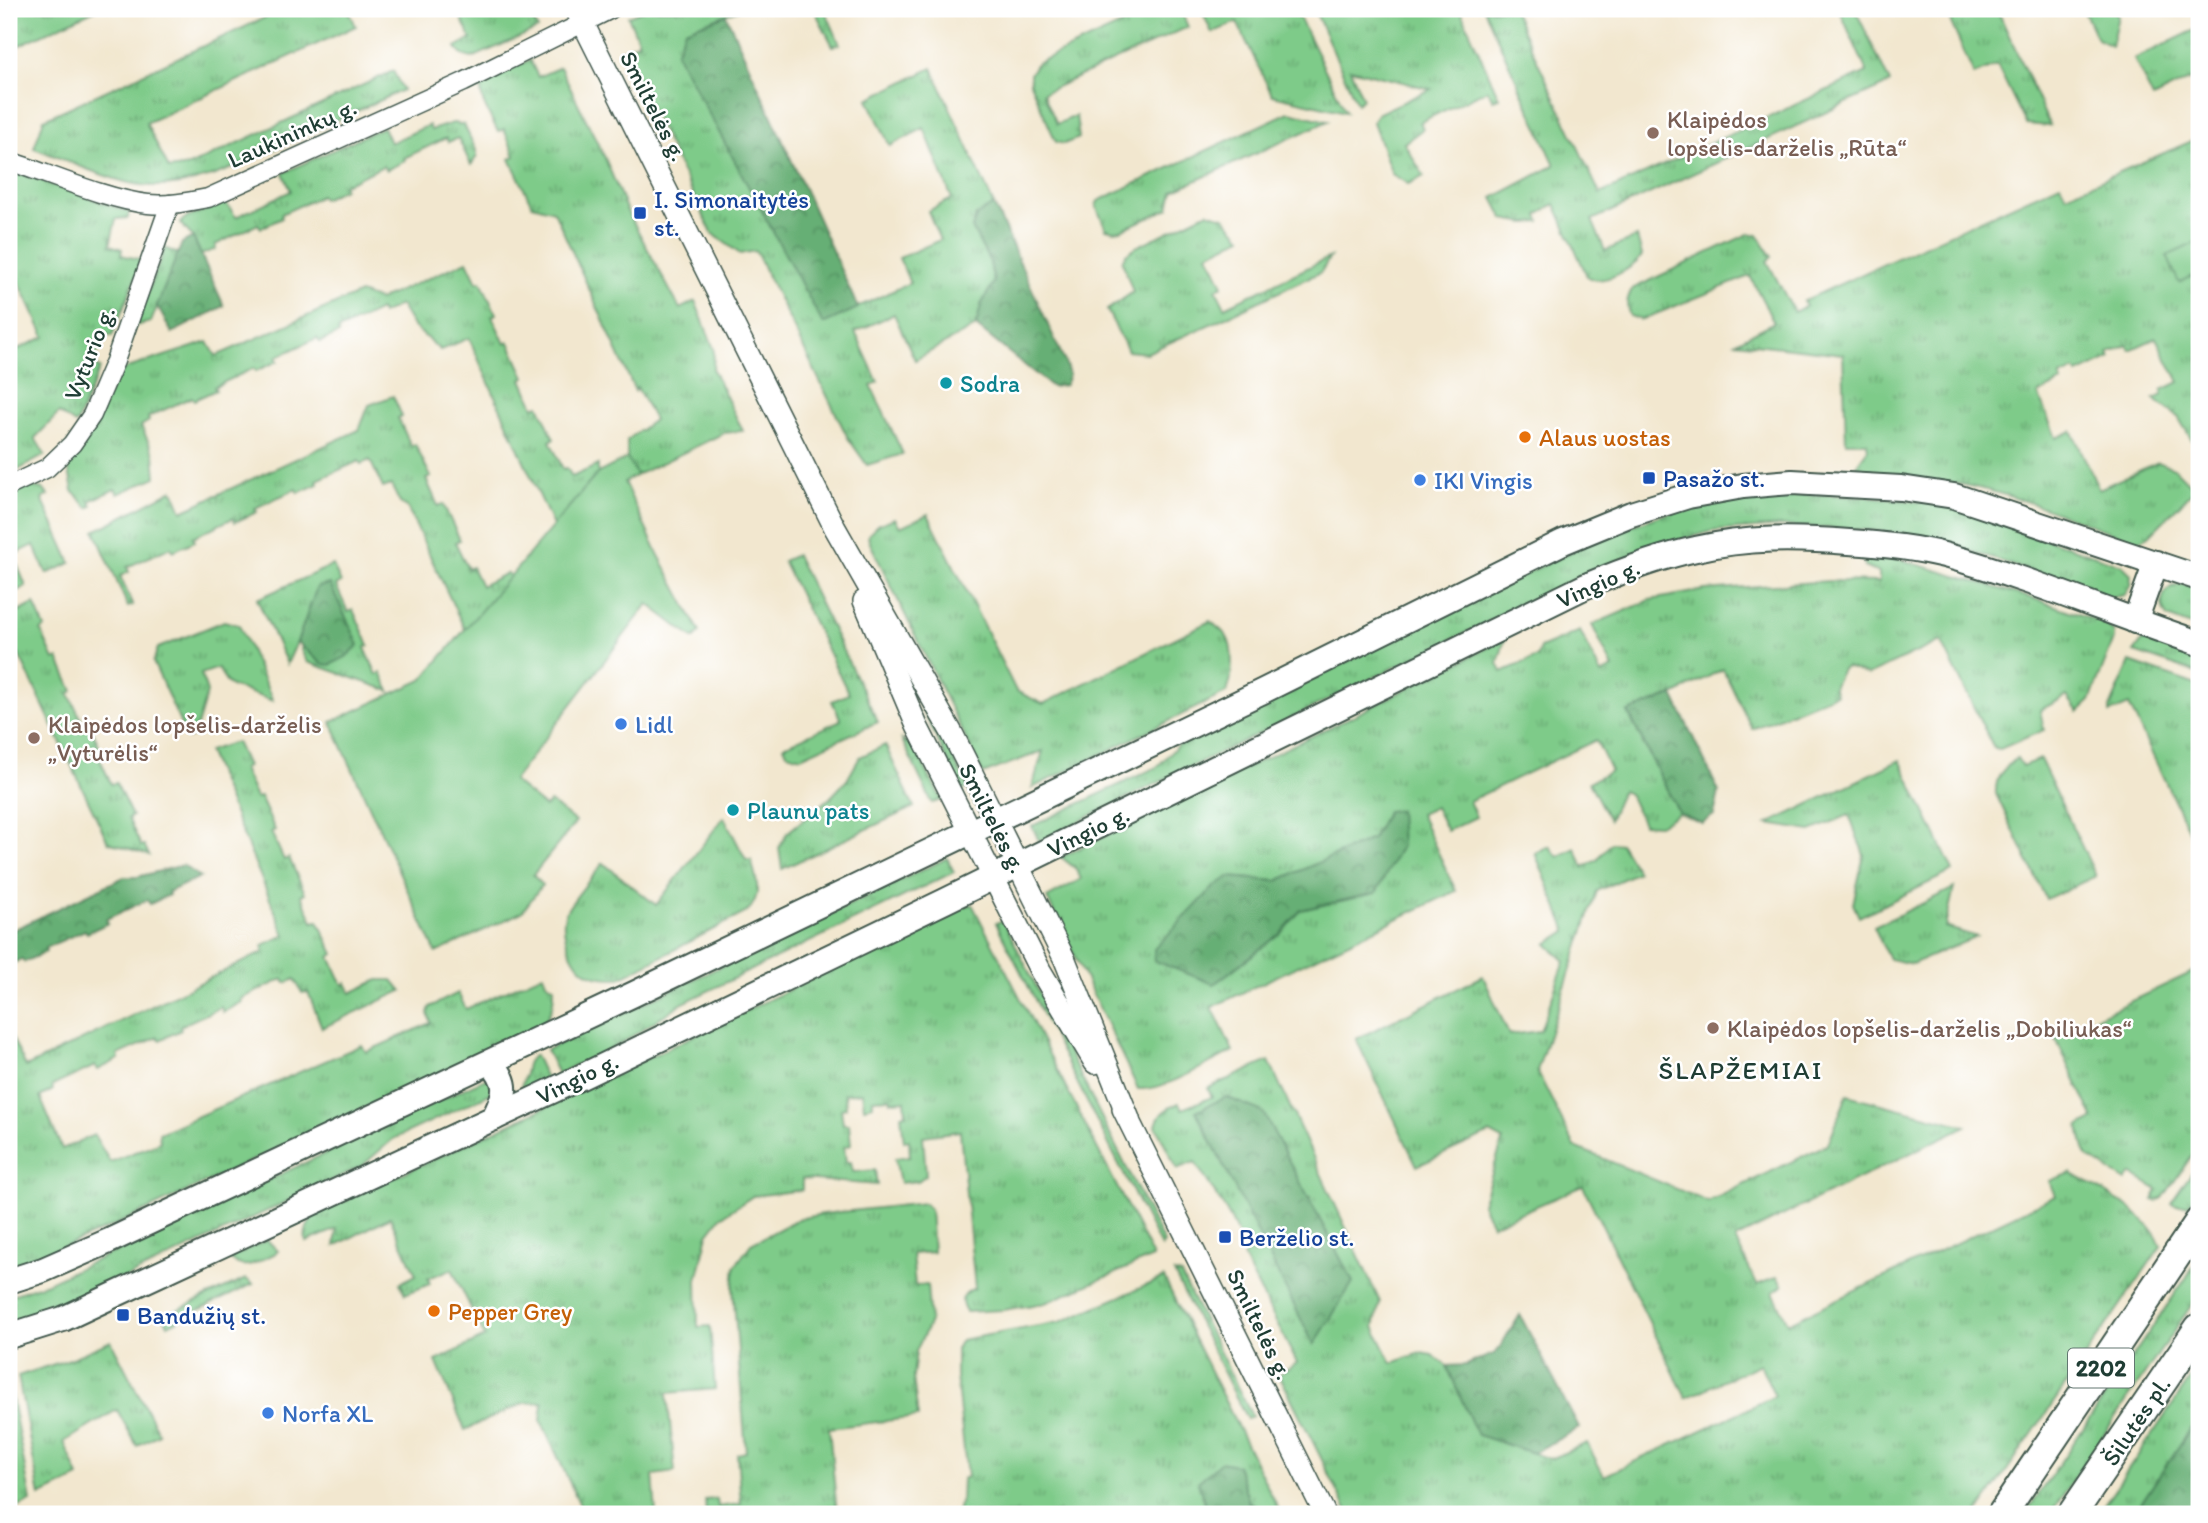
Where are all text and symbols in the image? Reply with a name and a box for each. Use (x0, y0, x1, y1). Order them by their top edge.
street label: Smiltelės g. (614, 46, 694, 166)
street label: Laukininkų g. (223, 92, 361, 174)
place label: Klaipėdos lopšelis-darželis „Rūta“ (1667, 105, 1907, 162)
marker: Klaipėdos lopšelis-darželis „Rūta“ (1645, 125, 1661, 141)
place label: I. Simonaitytės st. (654, 185, 809, 242)
marker: I. Simonaitytės st. (632, 205, 648, 221)
street label: Vyturio g. (57, 302, 121, 404)
place label: Sodra (960, 369, 1020, 398)
marker: Sodra (938, 375, 954, 391)
place label: Alaus uostas (1539, 423, 1671, 452)
marker: Alaus uostas (1517, 429, 1533, 445)
place label: Pasažo st. (1663, 464, 1765, 493)
place label: IKI Vingis (1434, 466, 1533, 495)
marker: Pasažo st. (1641, 470, 1657, 486)
marker: IKI Vingis (1412, 472, 1428, 488)
street label: Vingio g. (1552, 552, 1644, 614)
place label: Klaipėdos lopšelis-darželis „Vyturėlis“ (48, 710, 322, 767)
place label: Lidl (635, 710, 674, 739)
marker: Lidl (613, 716, 629, 732)
marker: Klaipėdos lopšelis-darželis „Vyturėlis“ (26, 730, 42, 746)
street label: Smiltelės g. (953, 758, 1033, 878)
place label: Plaunu pats (747, 796, 869, 825)
street label: Vingio g. (1042, 799, 1134, 863)
marker: Plaunu pats (725, 802, 741, 818)
place label: Klaipėdos lopšelis-darželis „Dobiliukas“ (1727, 1014, 2132, 1043)
marker: Klaipėdos lopšelis-darželis „Dobiliukas“ (1705, 1020, 1721, 1036)
street label: Vingio g. (531, 1046, 623, 1110)
district label: ŠLAPŽEMIAI (1659, 1054, 1823, 1086)
place label: Berželio st. (1239, 1223, 1354, 1252)
marker: Berželio st. (1217, 1229, 1233, 1245)
street label: Smiltelės g. (1221, 1264, 1299, 1384)
place label: Pepper Grey (448, 1297, 572, 1326)
place label: Bandužių st. (137, 1301, 266, 1330)
marker: Pepper Grey (426, 1303, 442, 1319)
marker: Bandužių st. (115, 1307, 131, 1323)
road number: 2202 (2068, 1348, 2134, 1387)
street label: Šilutės pl. (2096, 1371, 2176, 1471)
place label: Norfa XL (282, 1399, 373, 1428)
marker: Norfa XL (260, 1405, 276, 1421)

